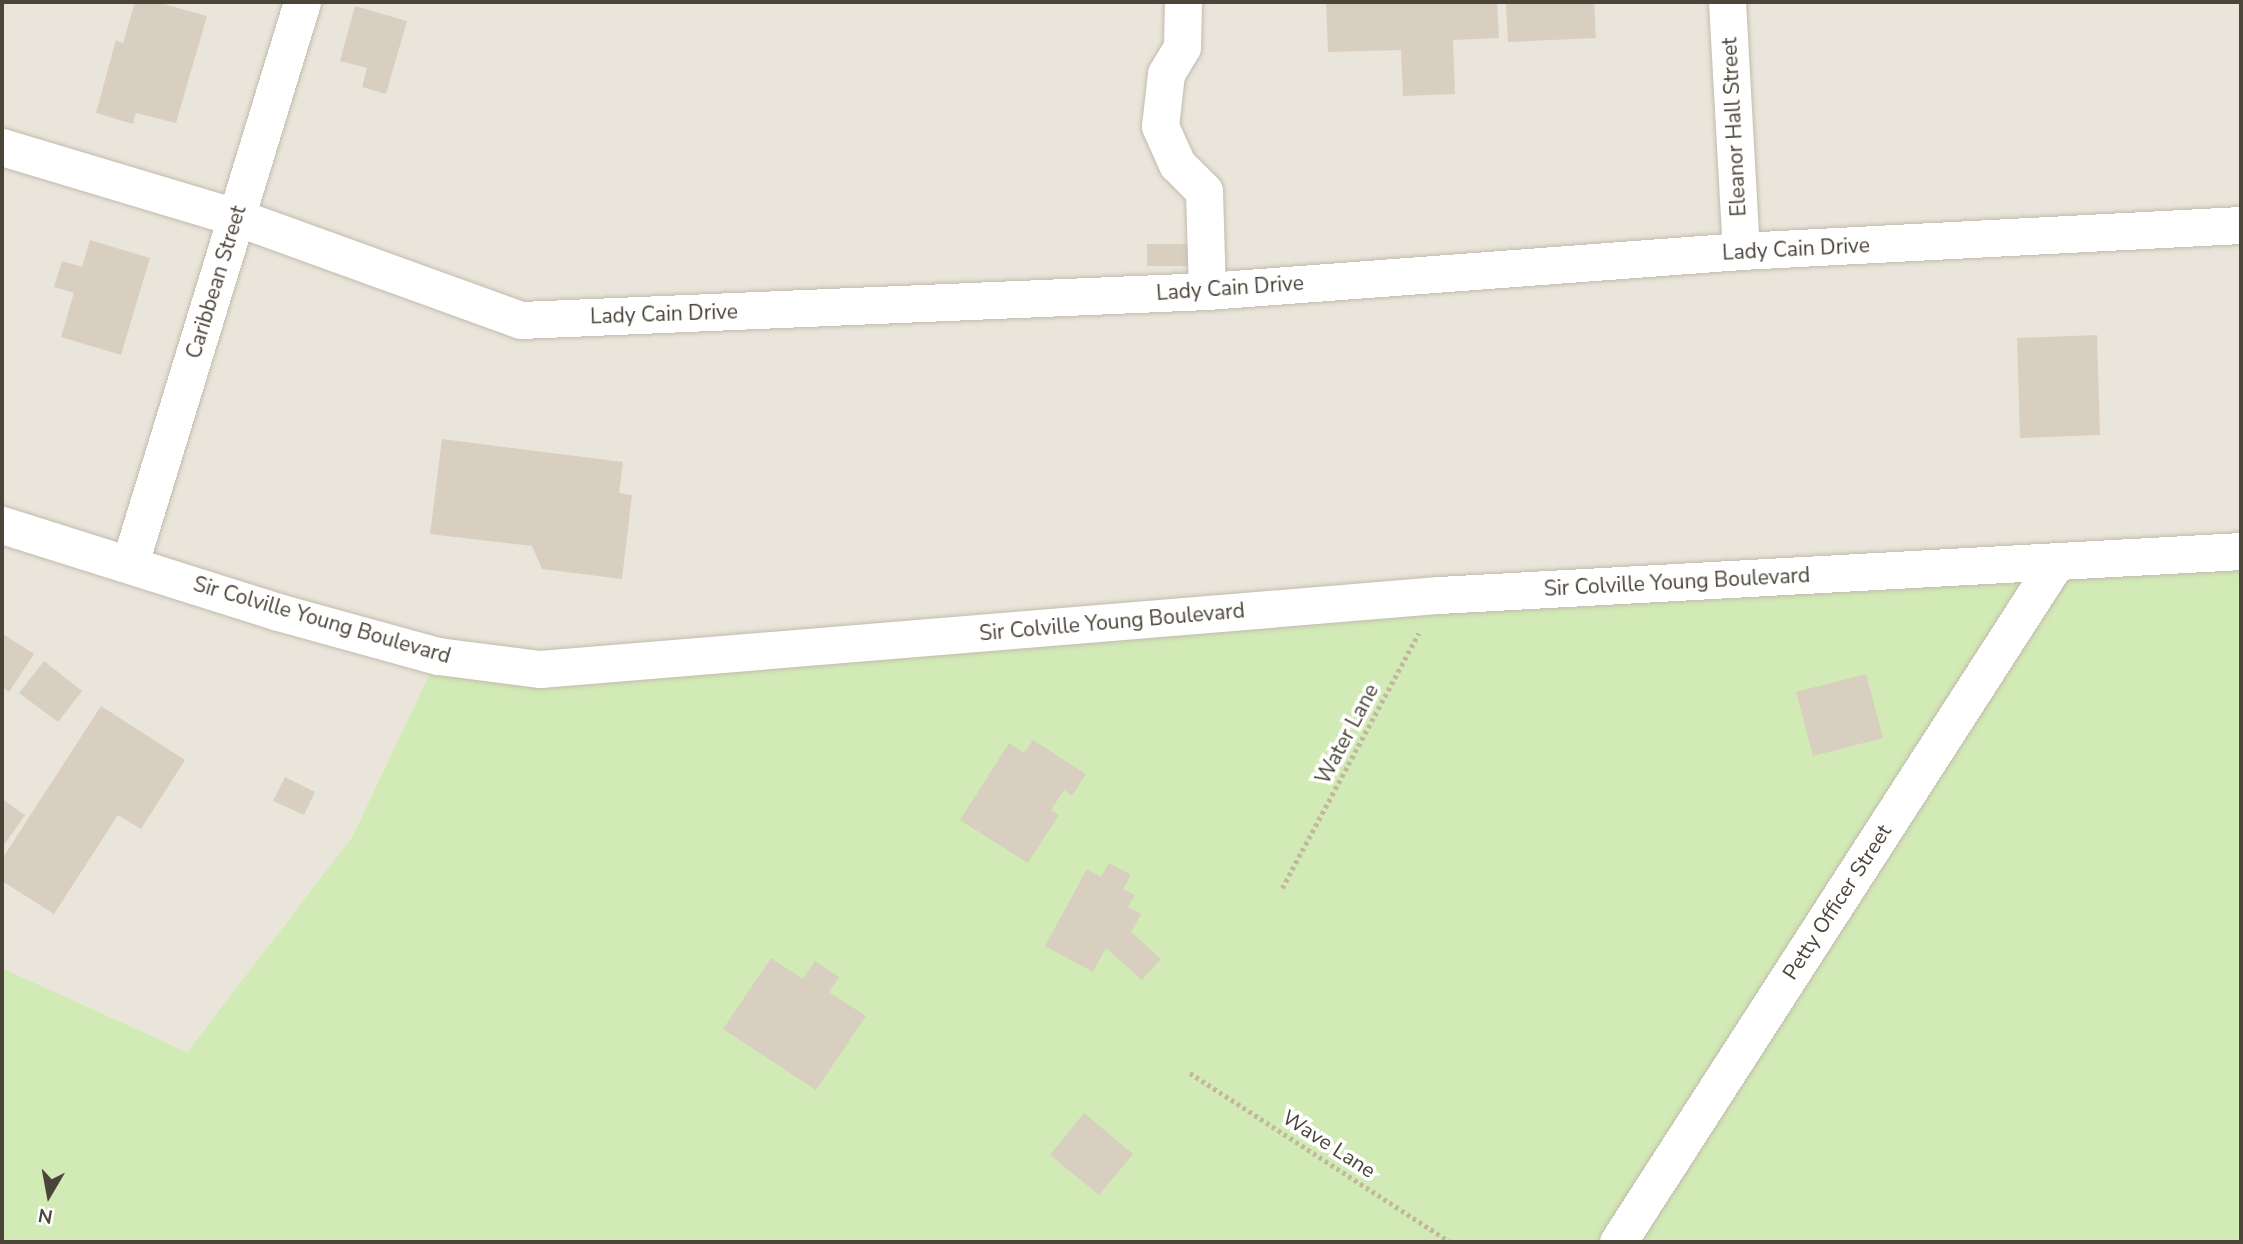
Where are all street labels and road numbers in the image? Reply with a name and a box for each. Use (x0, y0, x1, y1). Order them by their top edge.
street label: Eleanor Hall Street (1717, 37, 1751, 217)
street label: Caribbean Street (181, 202, 251, 362)
street label: Lady Cain Drive (1721, 233, 1871, 265)
street label: Lady Cain Drive (1155, 270, 1305, 306)
street label: Lady Cain Drive (590, 299, 738, 329)
street label: Sir Colville Young Boulevard (1543, 562, 1811, 602)
street label: Sir Colville Young Boulevard (190, 571, 454, 669)
street label: Sir Colville Young Boulevard (978, 598, 1246, 646)
street label: Water Lane (1310, 680, 1384, 788)
street label: Petty Officer Street (1777, 820, 1897, 984)
street label: Wave Lane (1278, 1105, 1380, 1183)

